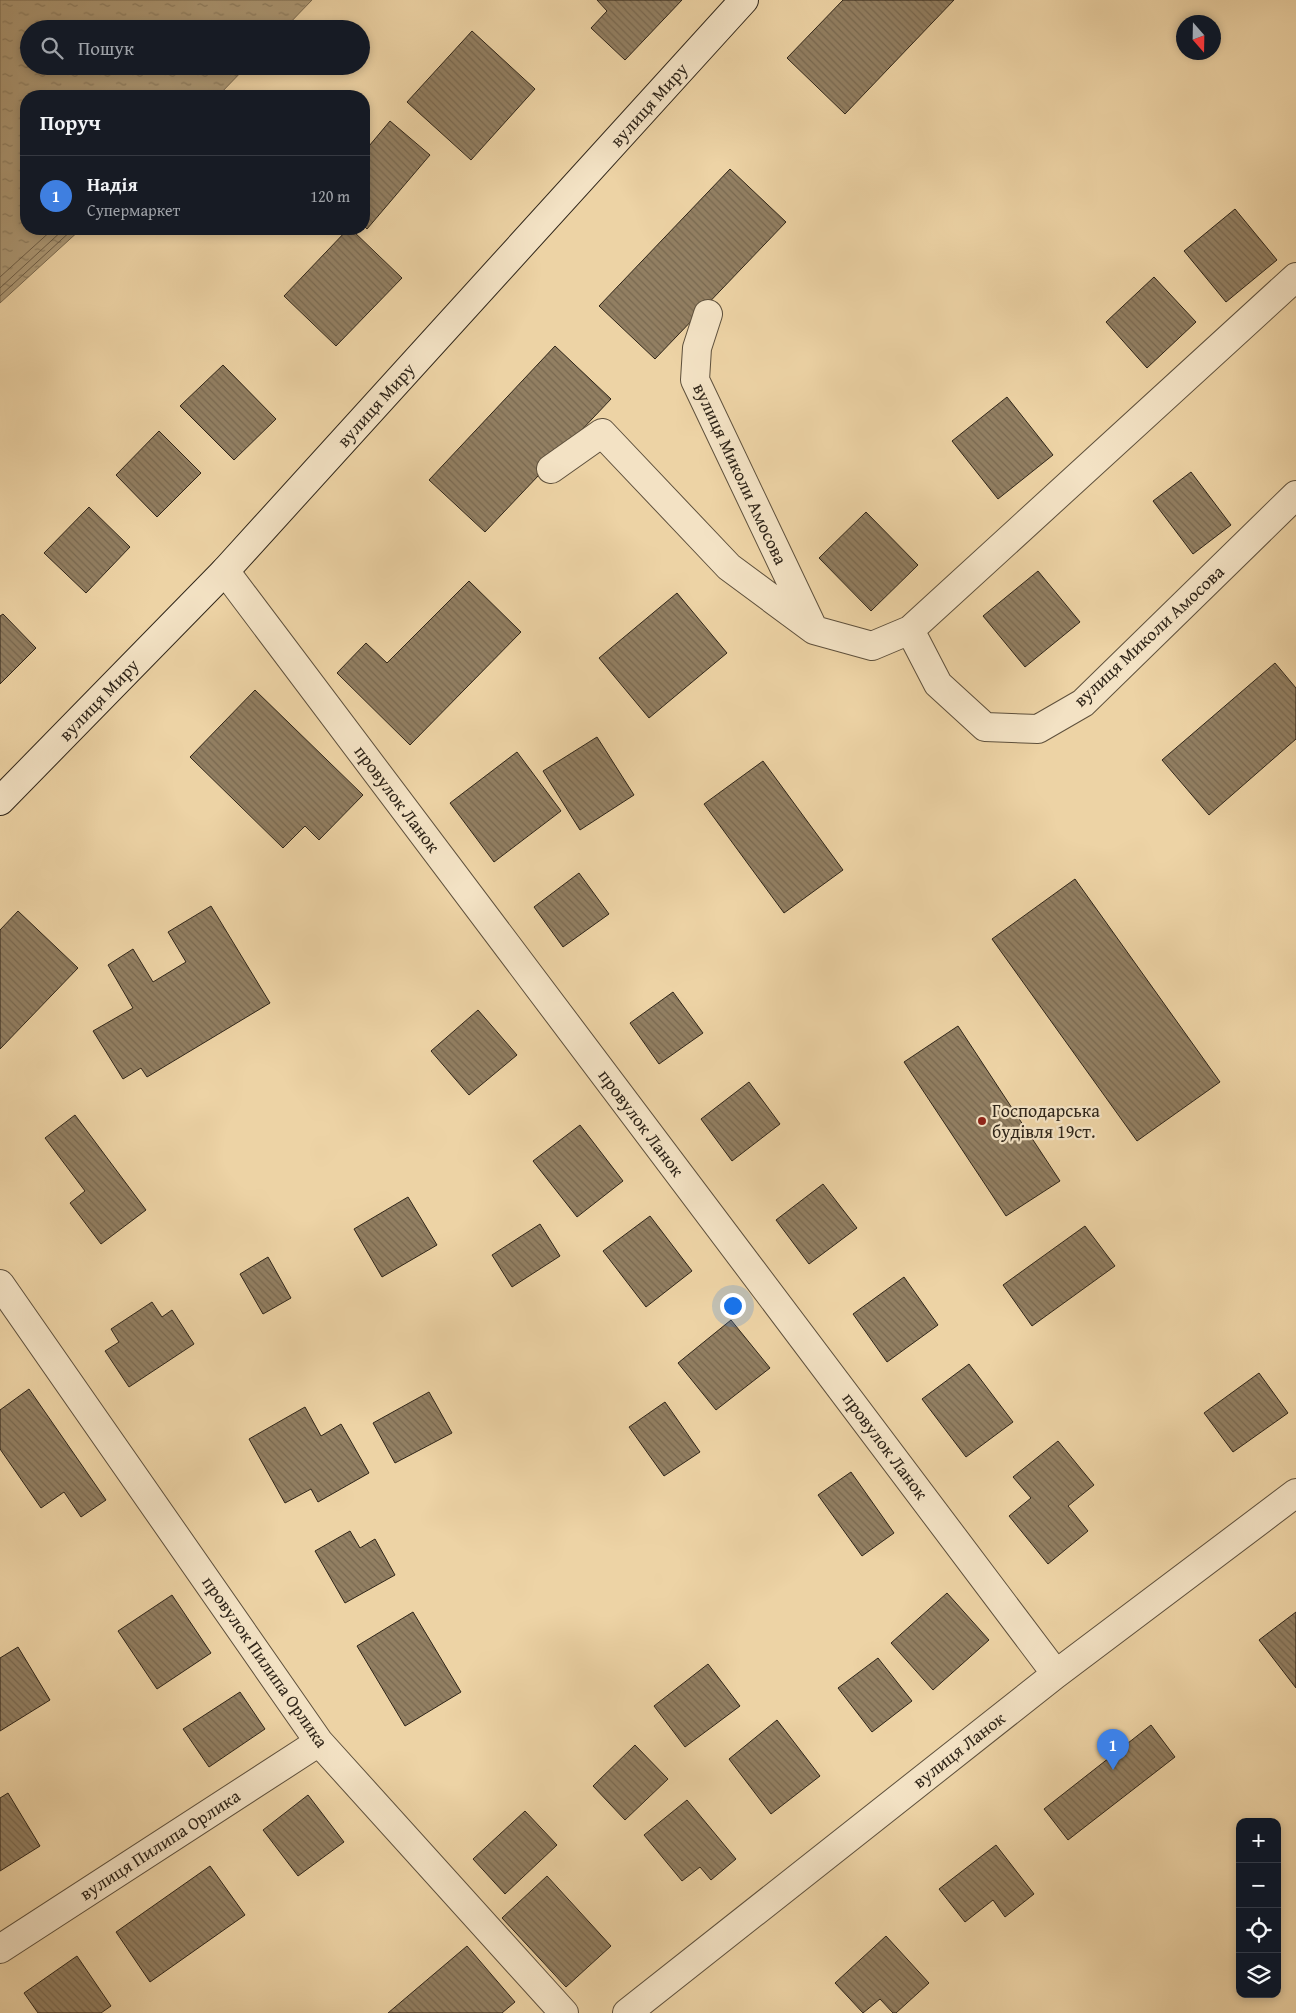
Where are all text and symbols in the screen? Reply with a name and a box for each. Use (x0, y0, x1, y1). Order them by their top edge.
north arrow (1176, 15, 1221, 60)
search box (20, 20, 370, 75)
icon: search (38, 34, 66, 62)
text: Пошук (78, 34, 134, 62)
street label: вулиця Миру (603, 56, 694, 153)
text: Поруч (40, 107, 101, 138)
text: Надія (87, 170, 138, 198)
text: 1 (52, 184, 60, 208)
text: 120 m (310, 184, 350, 208)
text: Супермаркет (87, 198, 180, 222)
street label: вулиця Миру (330, 356, 421, 453)
street label: вулиця Миколи Амосова (687, 379, 795, 569)
street label: вулиця Миколи Амосова (1067, 558, 1230, 713)
street label: вулиця Миру (52, 652, 145, 747)
street label: провулок Ланок (348, 739, 447, 859)
street label: провулок Ланок (592, 1063, 691, 1183)
place label: Господарська будівля 19ст. (992, 1097, 1100, 1145)
marker: Господарська будівля 19ст. (976, 1115, 988, 1127)
your location (720, 1293, 746, 1319)
street label: провулок Ланок (836, 1386, 935, 1506)
street label: провулок Пилипа Орлика (196, 1570, 335, 1753)
street label: вулиця Ланок (907, 1704, 1011, 1794)
pin: 1 (1097, 1729, 1129, 1770)
street label: вулиця Пилипа Орлика (74, 1782, 246, 1907)
map controls (1236, 1818, 1281, 1998)
button: + (1236, 1818, 1281, 1863)
button: − (1236, 1863, 1281, 1908)
button: locate (1236, 1908, 1281, 1953)
button: layers (1236, 1953, 1281, 1998)

